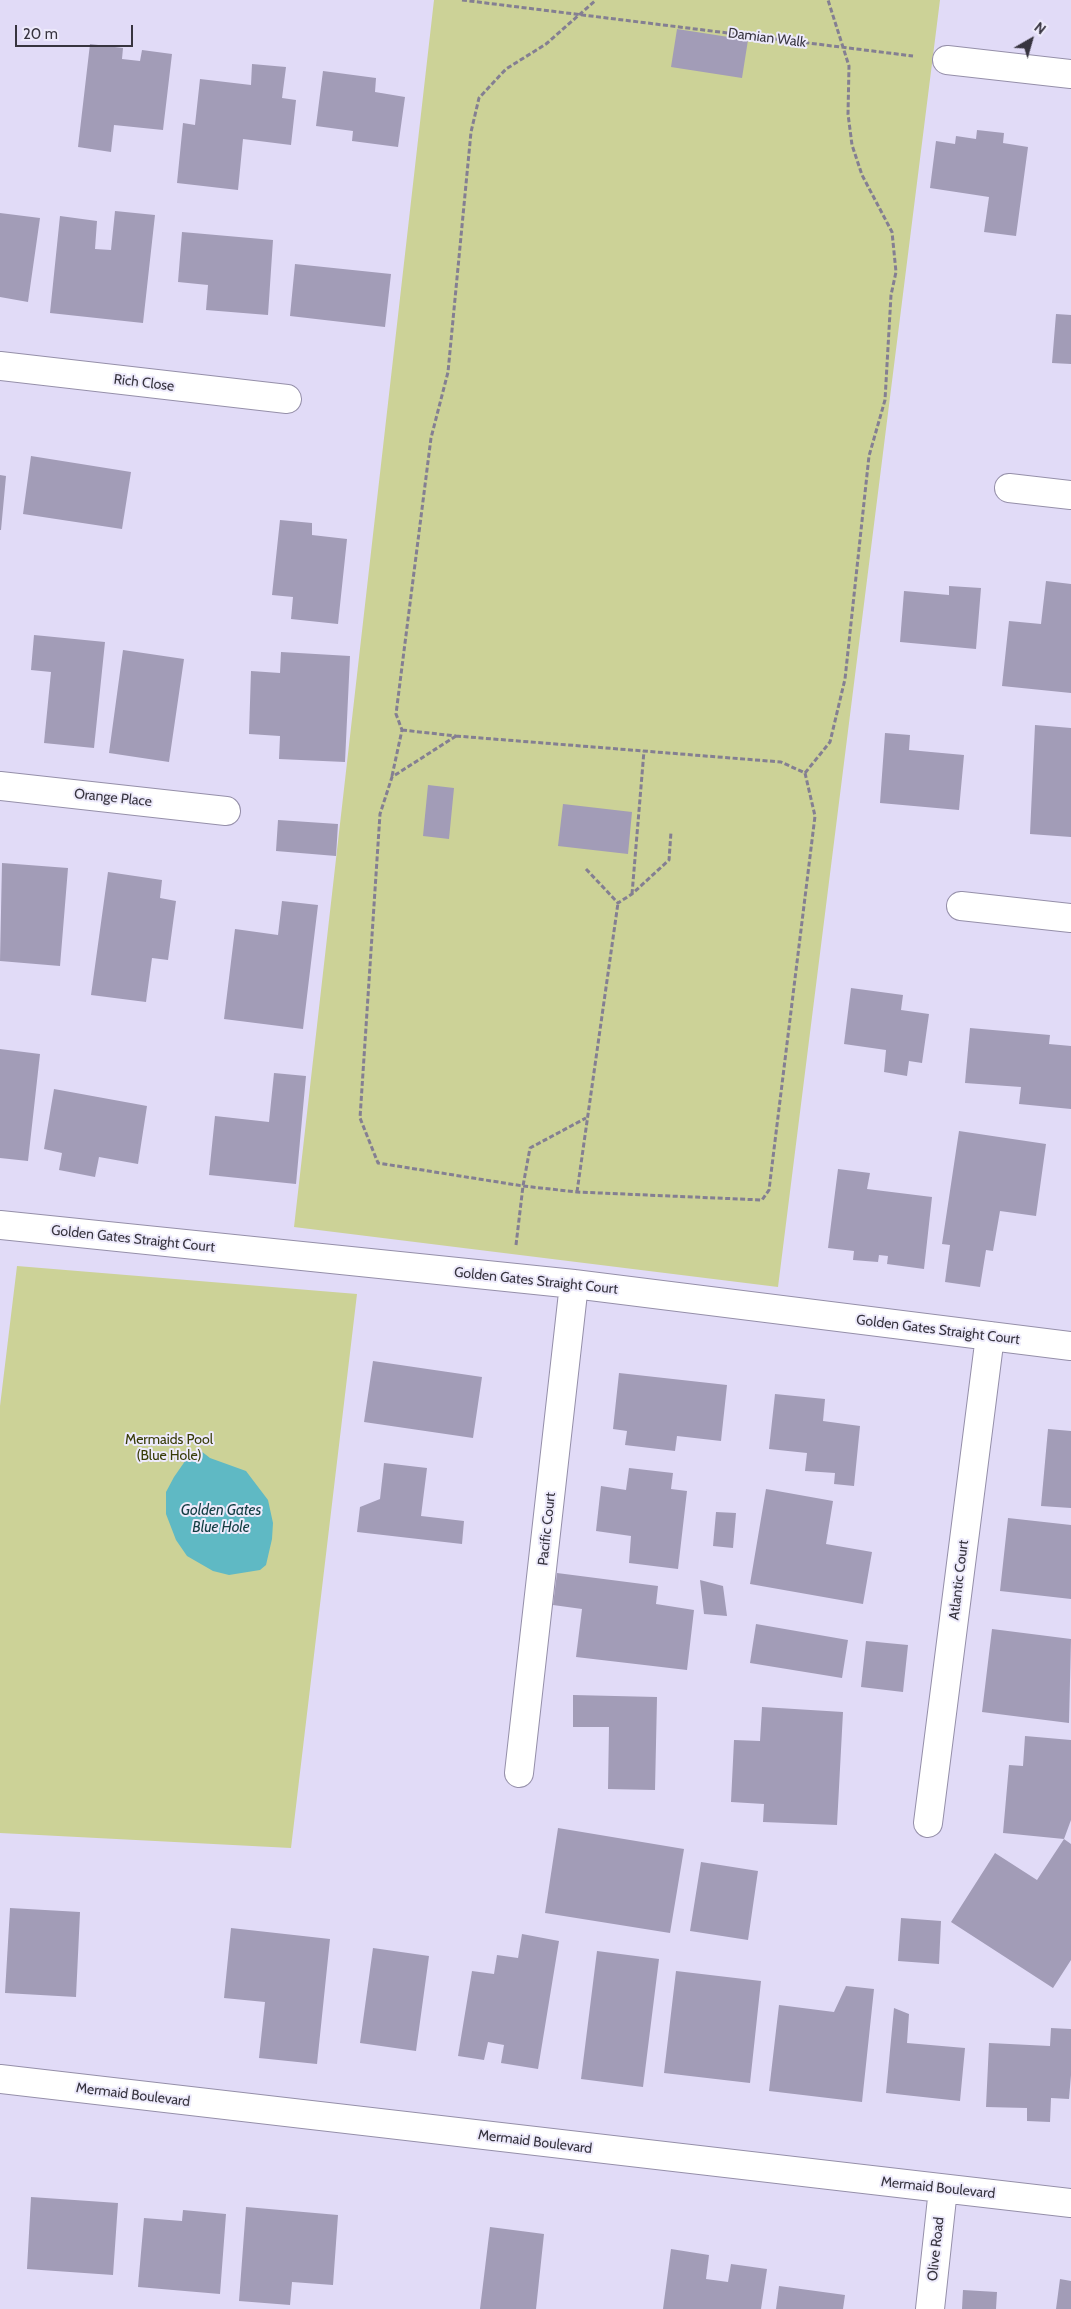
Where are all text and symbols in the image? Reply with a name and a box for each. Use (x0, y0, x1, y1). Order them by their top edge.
scale bar (18, 15, 135, 47)
north arrow (1006, 15, 1056, 65)
text: N (1031, 18, 1050, 38)
text: 20 m (23, 25, 58, 43)
street label: Damian Walk (727, 25, 807, 51)
street label: Rich Close (113, 371, 175, 395)
street label: Orange Place (73, 786, 153, 810)
street label: Golden Gates Straight Court (50, 1222, 216, 1256)
street label: Golden Gates Straight Court (453, 1264, 619, 1298)
street label: Golden Gates Straight Court (855, 1312, 1021, 1348)
park label: Mermaids Pool (Blue Hole) (125, 1432, 213, 1464)
street label: Pacific Court (535, 1492, 559, 1566)
water label: Golden Gates Blue Hole (181, 1502, 261, 1537)
street label: Atlantic Court (946, 1539, 972, 1621)
street label: Mermaid Boulevard (75, 2080, 191, 2110)
street label: Mermaid Boulevard (477, 2127, 593, 2157)
street label: Mermaid Boulevard (880, 2174, 996, 2202)
street label: Olive Road (924, 2216, 948, 2282)

